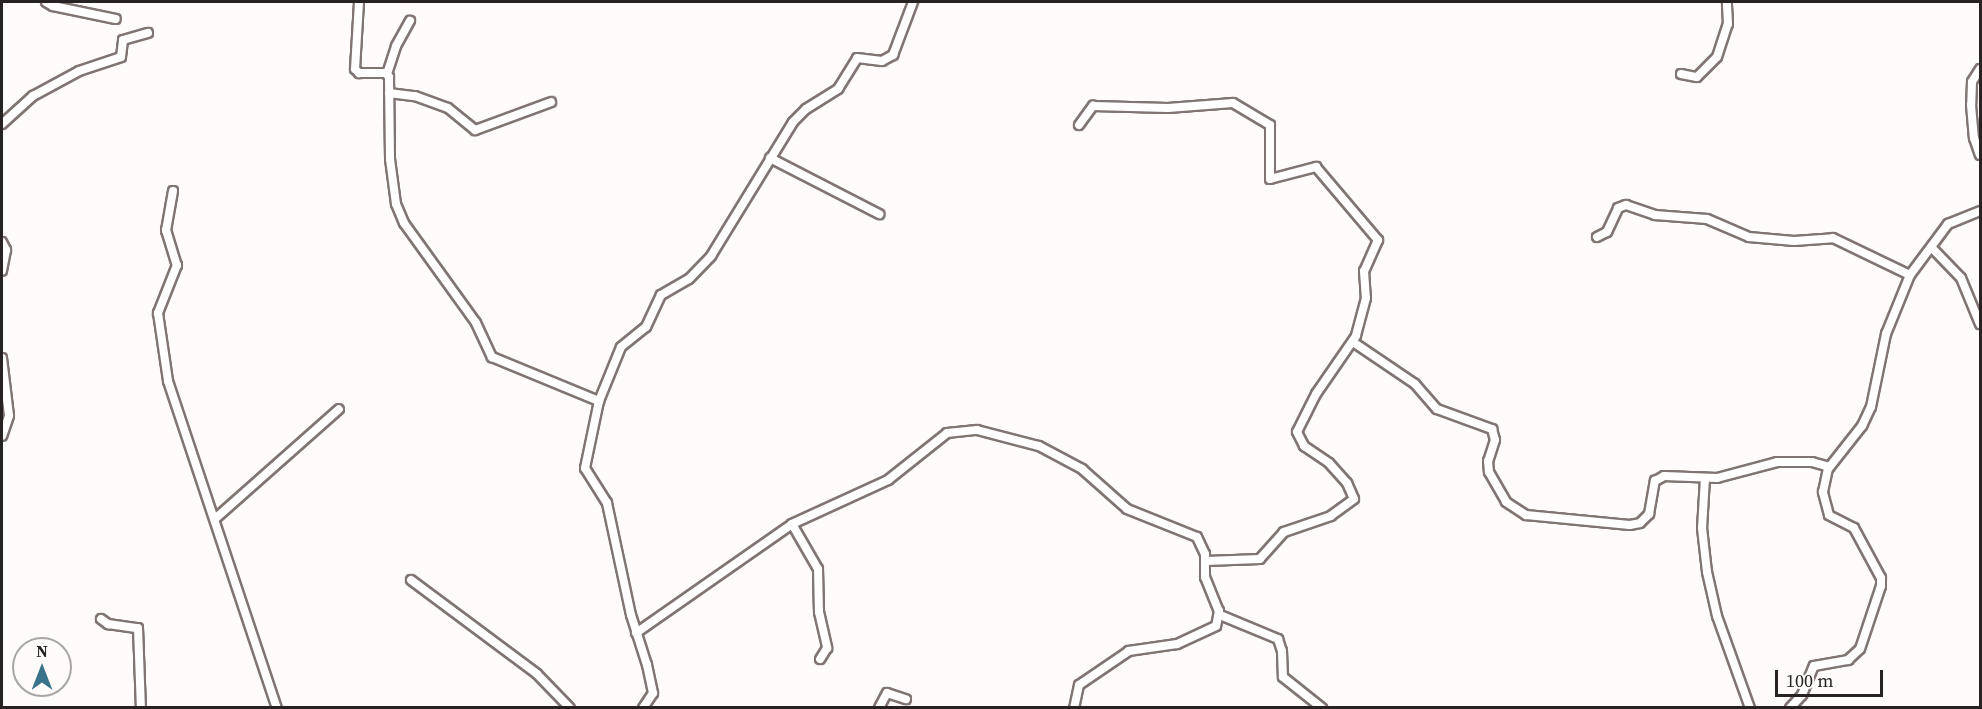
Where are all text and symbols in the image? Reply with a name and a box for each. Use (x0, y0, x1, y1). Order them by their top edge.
north arrow (12, 637, 72, 697)
text: N (36, 640, 48, 662)
scale bar (1778, 658, 1886, 696)
text: 100 m (1786, 668, 1833, 693)

